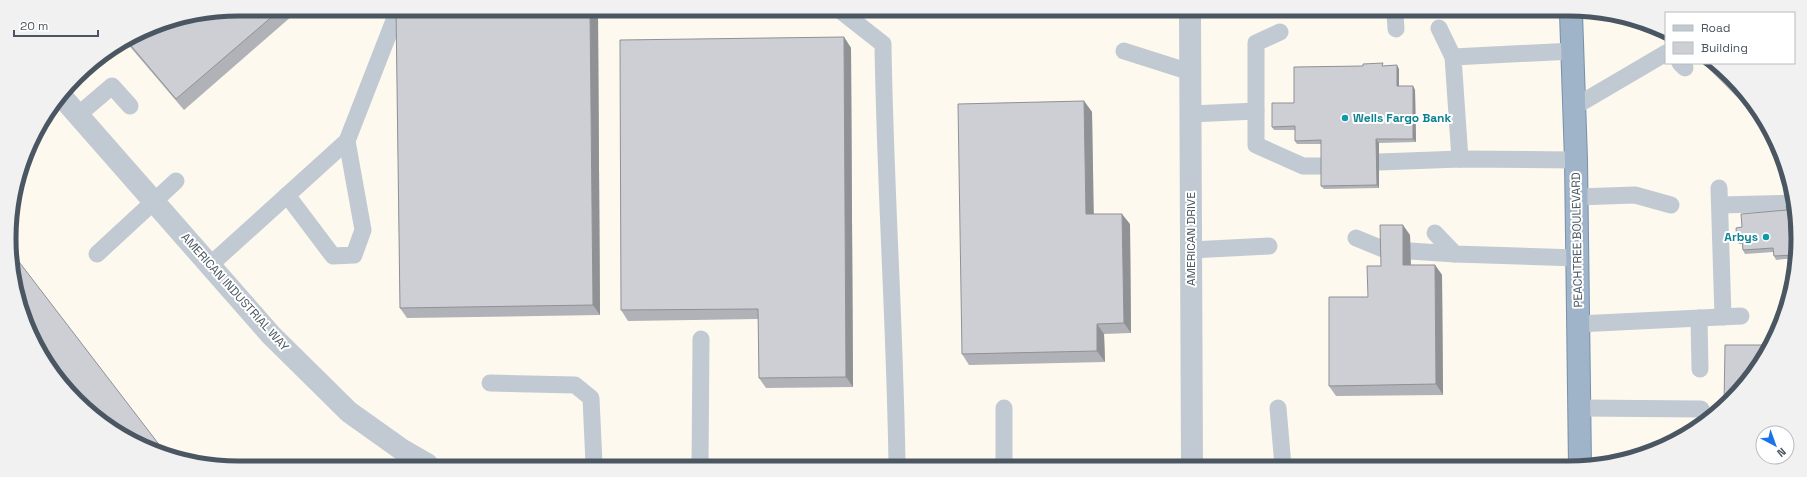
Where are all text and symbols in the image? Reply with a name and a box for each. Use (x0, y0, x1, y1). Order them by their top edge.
scale bar (14, 12, 98, 38)
legend (1665, 12, 1795, 64)
text: 20 m (20, 18, 48, 34)
text: Road (1701, 20, 1730, 36)
text: Building (1701, 40, 1748, 56)
place label: Wells Fargo Bank (1353, 110, 1451, 126)
marker: Wells Fargo Bank (1340, 113, 1350, 123)
street label: PEACHTREE BOULEVARD (1568, 172, 1586, 308)
street label: AMERICAN DRIVE (1183, 192, 1199, 286)
place label: Arbys (1724, 229, 1758, 245)
street label: AMERICAN INDUSTRIAL WAY (178, 230, 293, 355)
marker: Arbys (1761, 232, 1771, 242)
north arrow (1755, 425, 1795, 465)
text: N (1774, 445, 1789, 460)

